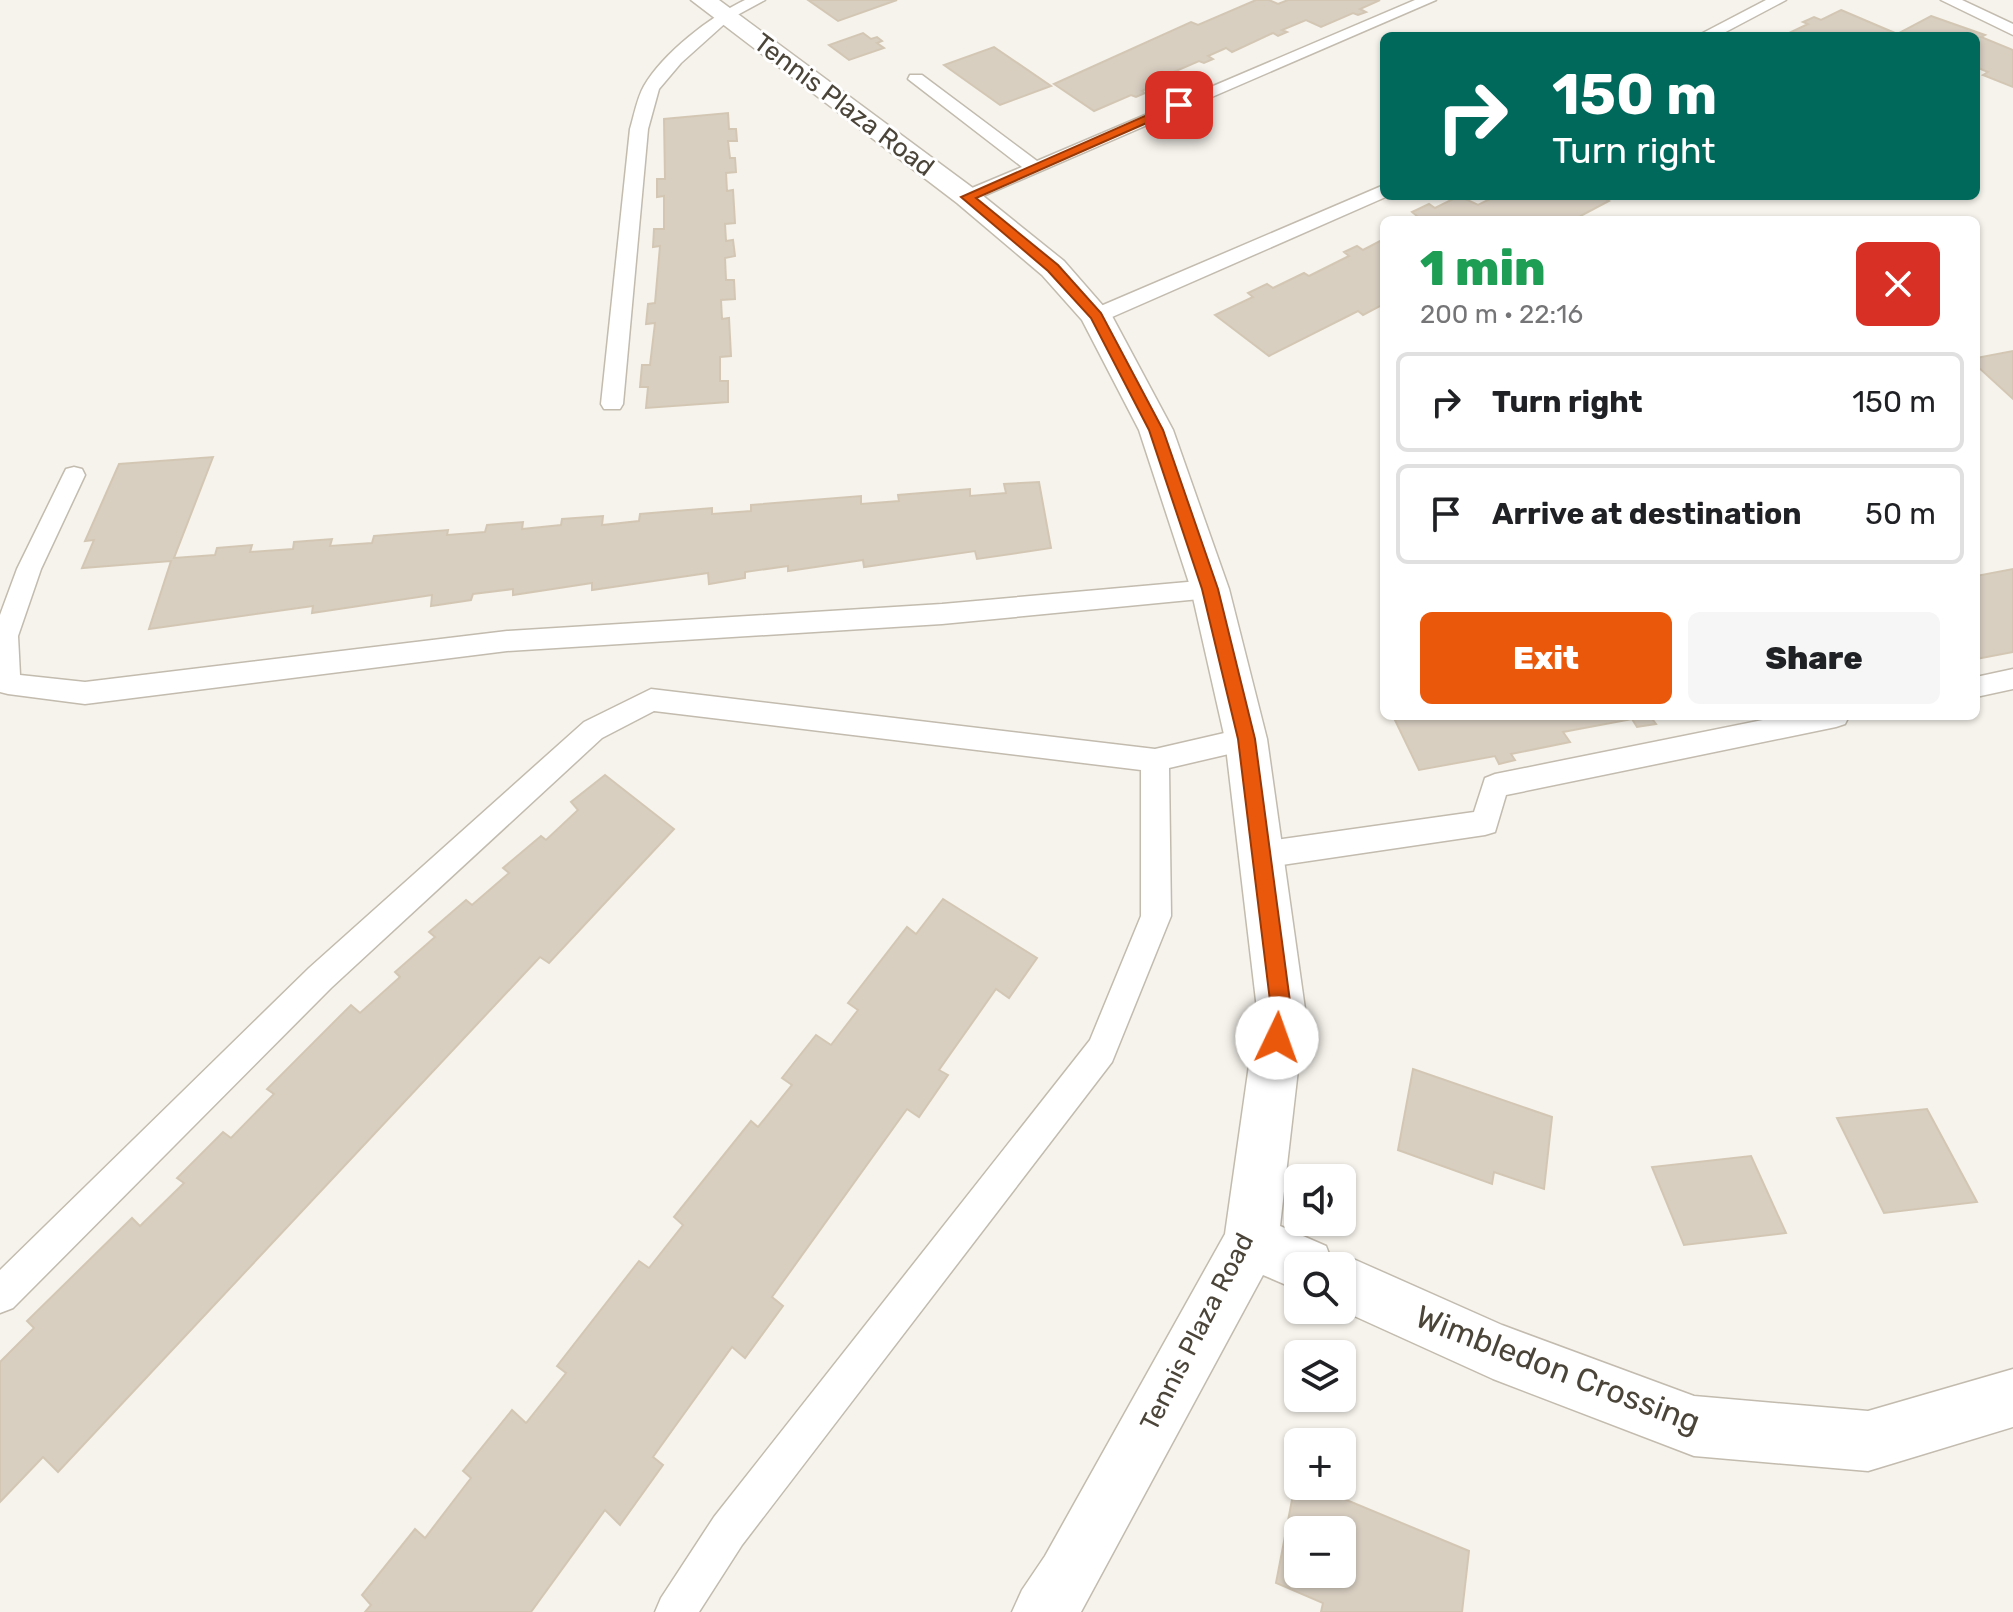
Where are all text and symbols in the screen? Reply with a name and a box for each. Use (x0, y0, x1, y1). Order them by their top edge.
street label: Tennis Plaza Road (748, 27, 940, 183)
text: 150 m (1552, 62, 1717, 128)
icon: right (1420, 64, 1524, 168)
pin (1145, 71, 1213, 139)
icon: arrive (1157, 83, 1201, 127)
text: Turn right (1552, 129, 1716, 172)
text: 1 min (1420, 240, 1546, 297)
button: close (1856, 242, 1940, 326)
text: 200 m · 22:16 (1420, 299, 1583, 330)
icon: right (1424, 380, 1468, 424)
text: Turn right (1492, 384, 1643, 420)
text: 150 m (1852, 384, 1936, 420)
icon: arrive (1424, 492, 1468, 536)
text: Arrive at destination (1492, 496, 1802, 532)
text: 50 m (1865, 496, 1936, 532)
button: Exit (1420, 612, 1672, 704)
button: Share (1688, 612, 1940, 704)
position arrow (1235, 996, 1319, 1080)
map controls (1284, 1164, 1356, 1588)
button: sound (1284, 1164, 1356, 1236)
street label: Tennis Plaza Road (1134, 1228, 1260, 1436)
button: search (1284, 1252, 1356, 1324)
street label: Wimbledon Crossing (1410, 1297, 1706, 1441)
button: layers (1284, 1340, 1356, 1412)
button: + (1284, 1428, 1356, 1500)
button: − (1284, 1516, 1356, 1588)

